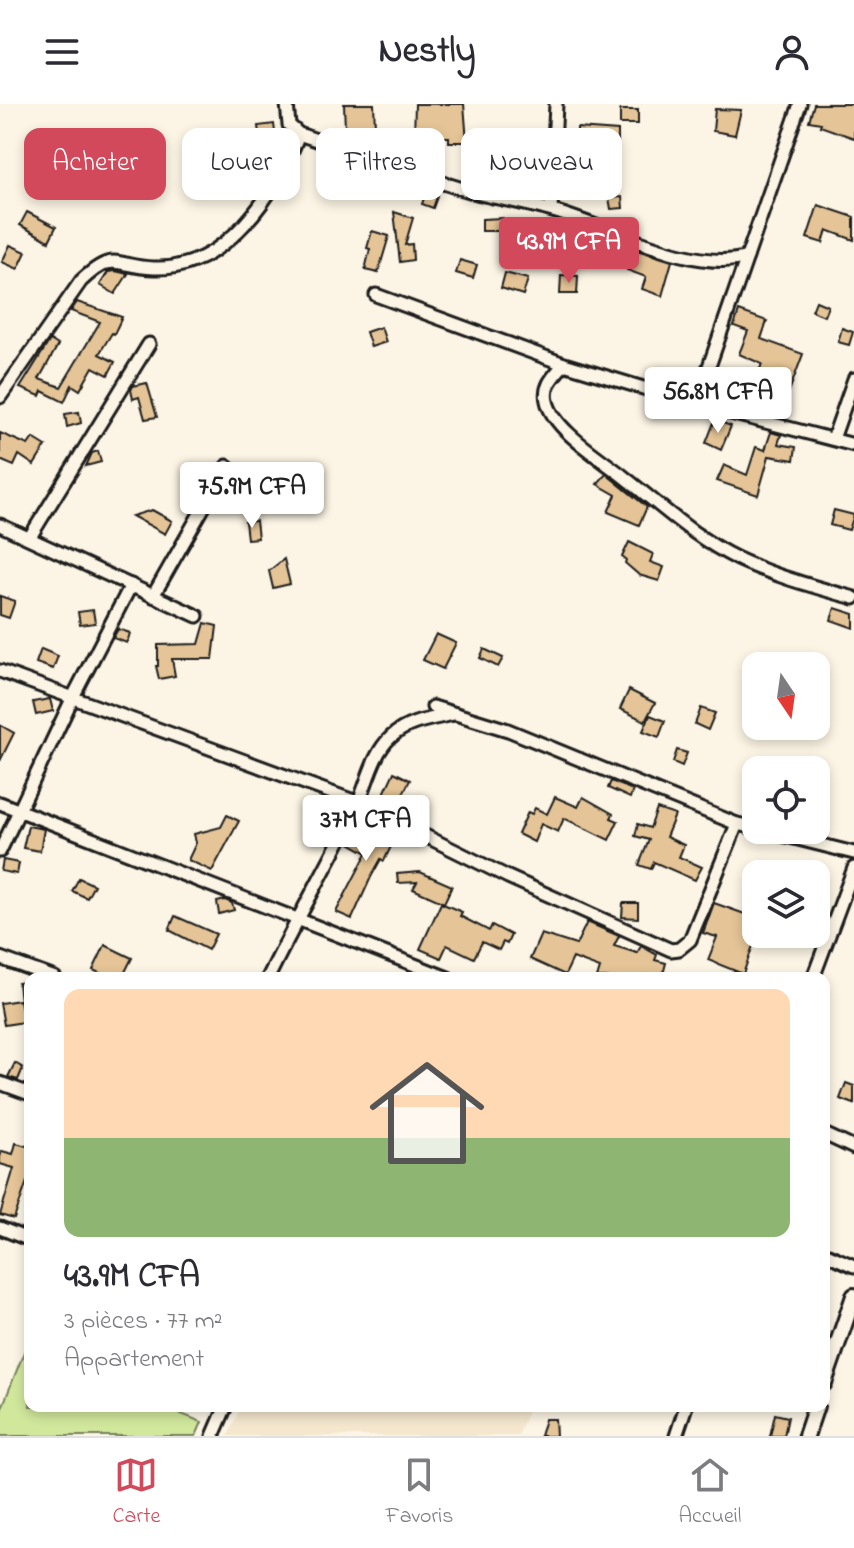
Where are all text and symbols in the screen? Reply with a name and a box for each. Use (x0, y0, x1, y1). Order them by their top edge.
text: Nestly (379, 26, 475, 79)
icon: menu (40, 30, 84, 74)
icon: person (770, 30, 814, 74)
chip: Acheter (24, 128, 166, 200)
chip: Louer (182, 128, 300, 200)
chip: Filtres (316, 128, 445, 200)
chip: Nouveau (461, 128, 622, 200)
pin: 43.9M CFA (477, 217, 661, 285)
text: 43.9M CFA (517, 224, 621, 262)
pin: 56.8M CFA (626, 367, 810, 435)
text: 56.8M CFA (663, 374, 773, 412)
pin: 75.9M CFA (160, 462, 344, 530)
text: 75.9M CFA (198, 469, 306, 507)
north arrow (742, 652, 830, 740)
map controls (742, 652, 830, 948)
button: locate (742, 756, 830, 844)
pin: 37M CFA (292, 795, 440, 863)
text: 37M CFA (321, 802, 411, 840)
button: layers (742, 860, 830, 948)
icon: home (355, 1041, 499, 1185)
text: 43.9M CFA (64, 1253, 200, 1303)
text: 3 pièces · 77 m² (64, 1303, 223, 1341)
text: Appartement (64, 1341, 204, 1379)
tab: Carte (112, 1453, 160, 1533)
tab: Favoris (385, 1453, 453, 1533)
tab: Accueil (678, 1453, 742, 1533)

